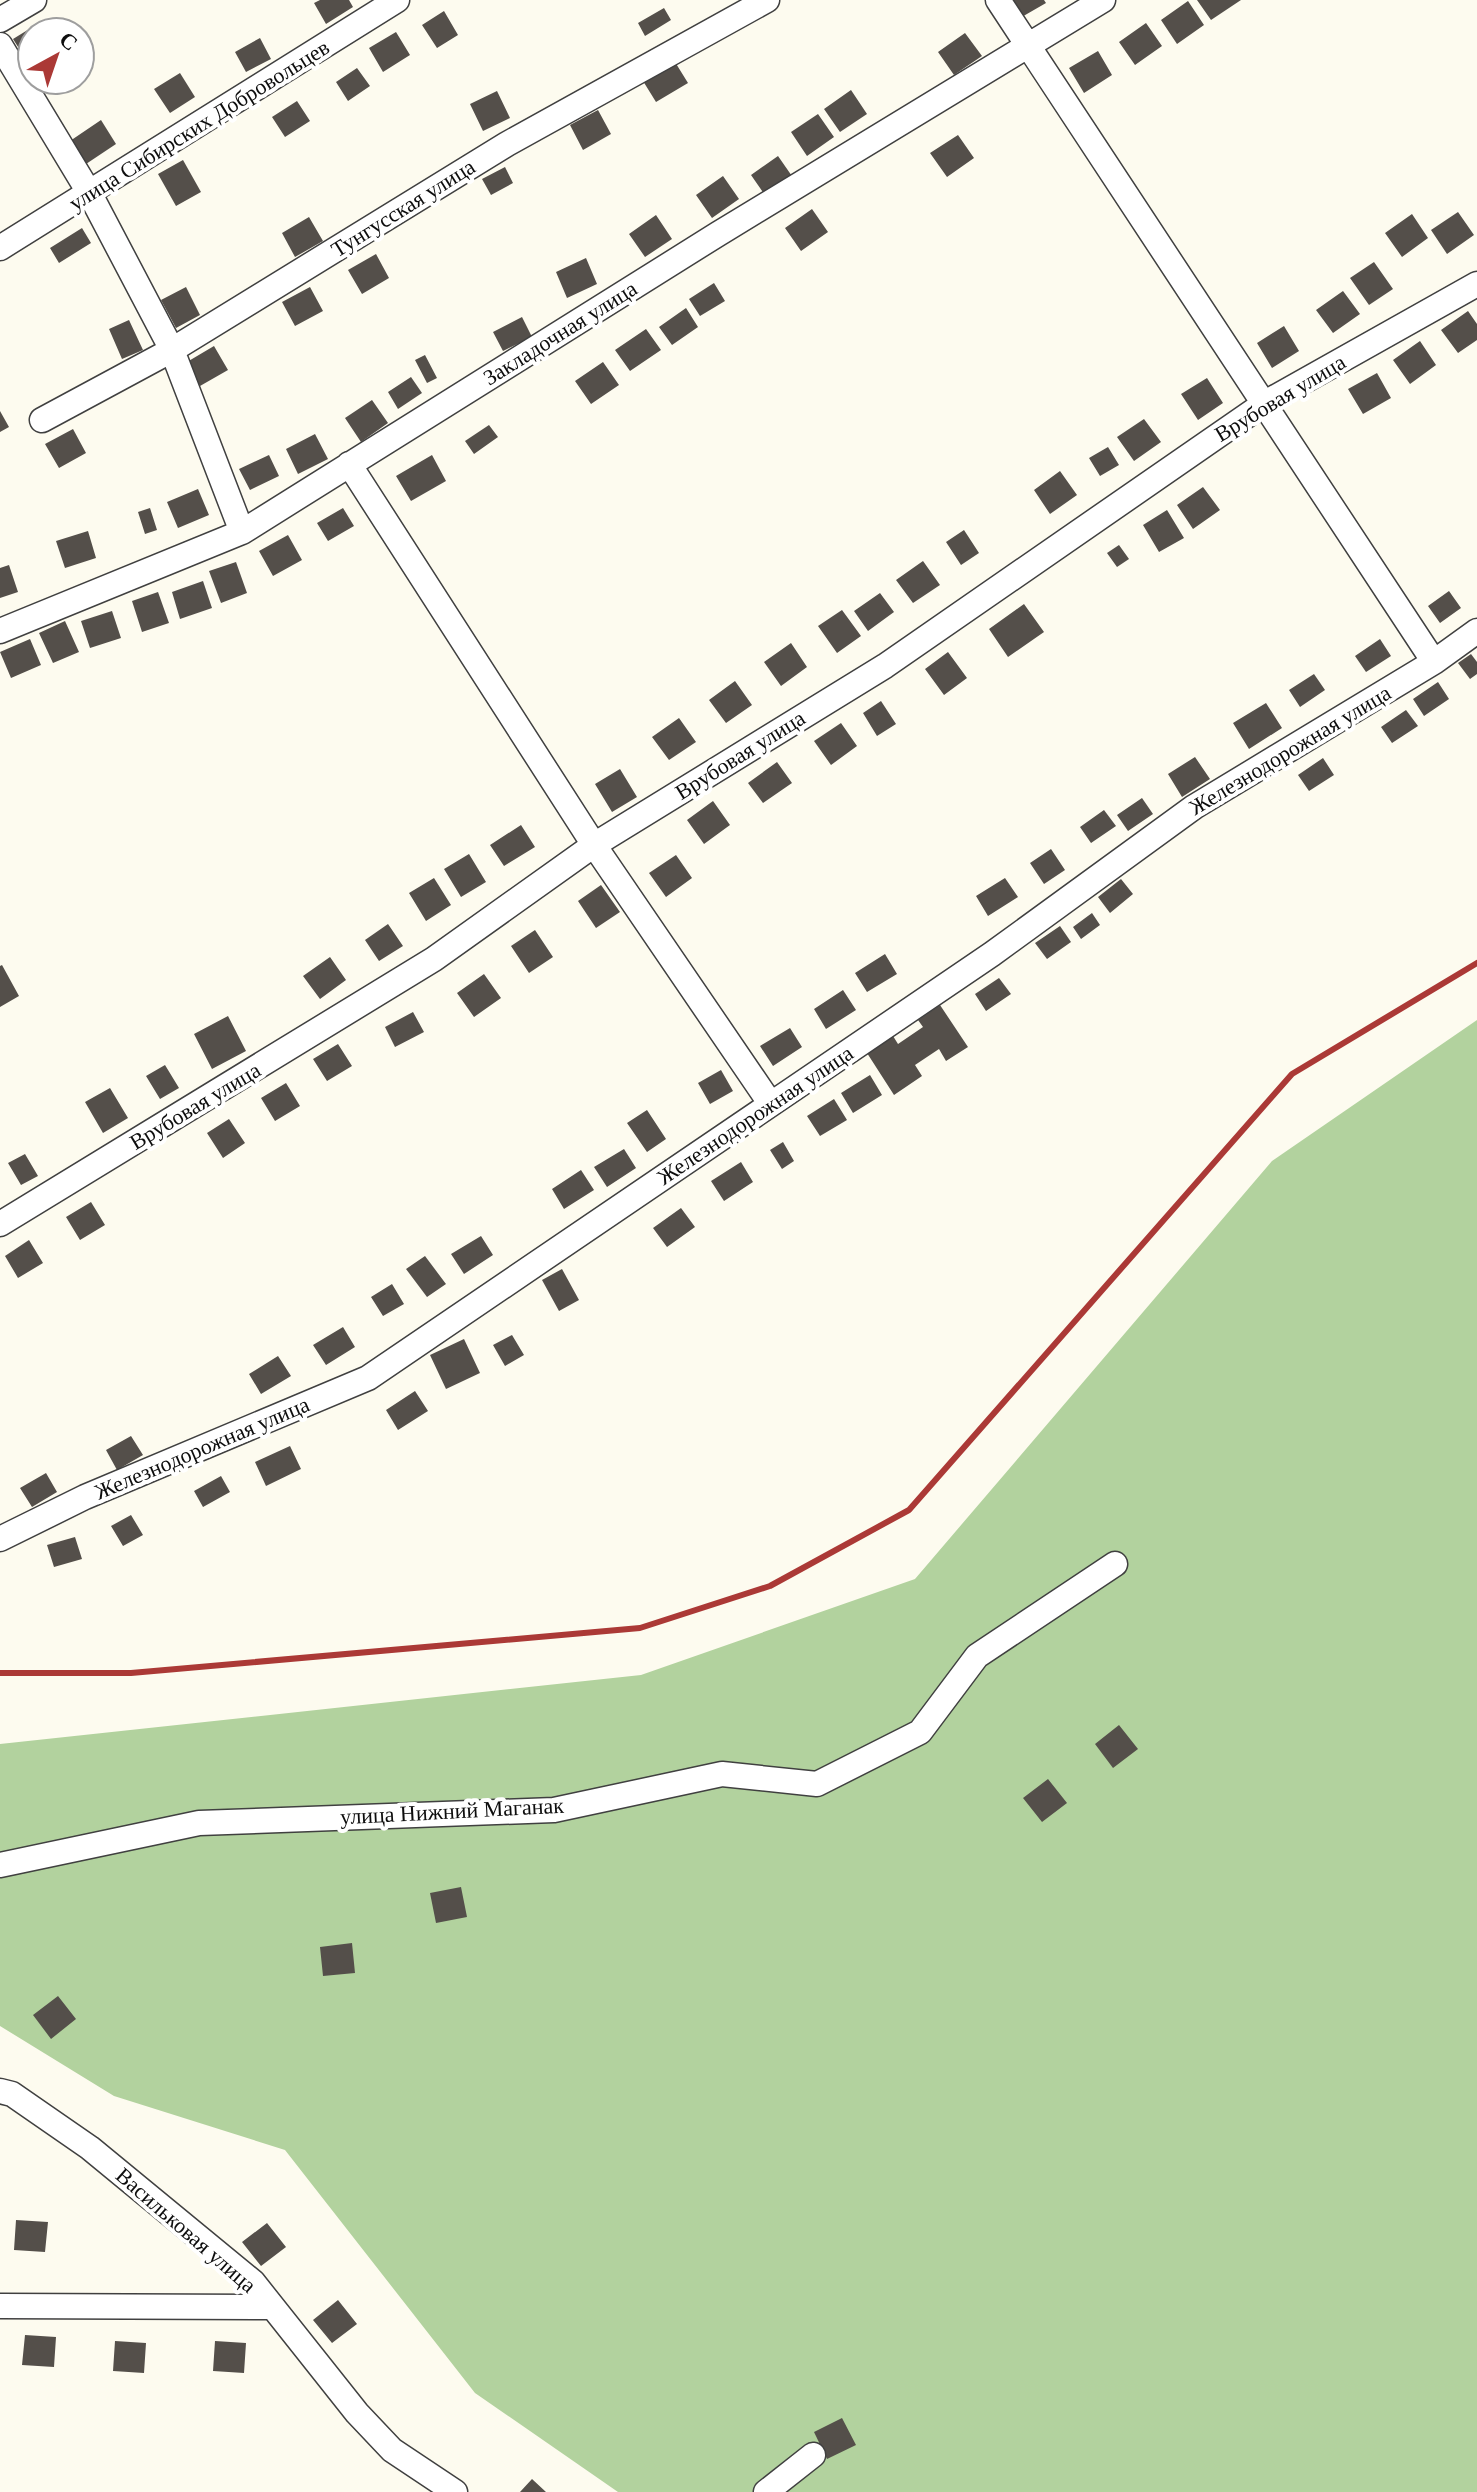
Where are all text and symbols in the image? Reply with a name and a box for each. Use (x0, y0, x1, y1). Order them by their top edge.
north arrow (16, 16, 96, 96)
street label: улица Сибирских Добровольцев (64, 34, 334, 216)
street label: Тунгусская улица (327, 154, 480, 262)
street label: Закладочная улица (479, 276, 642, 390)
street label: Врубовая улица (1210, 349, 1350, 447)
street label: Железнодорожная улица (1185, 680, 1395, 820)
street label: Врубовая улица (671, 705, 810, 805)
street label: Железнодорожная улица (652, 1040, 858, 1190)
street label: Врубовая улица (125, 1057, 265, 1155)
street label: Железнодорожная улица (91, 1391, 313, 1505)
street label: улица Нижний Маганак (340, 1793, 565, 1829)
street label: Васильковая улица (111, 2162, 261, 2298)

